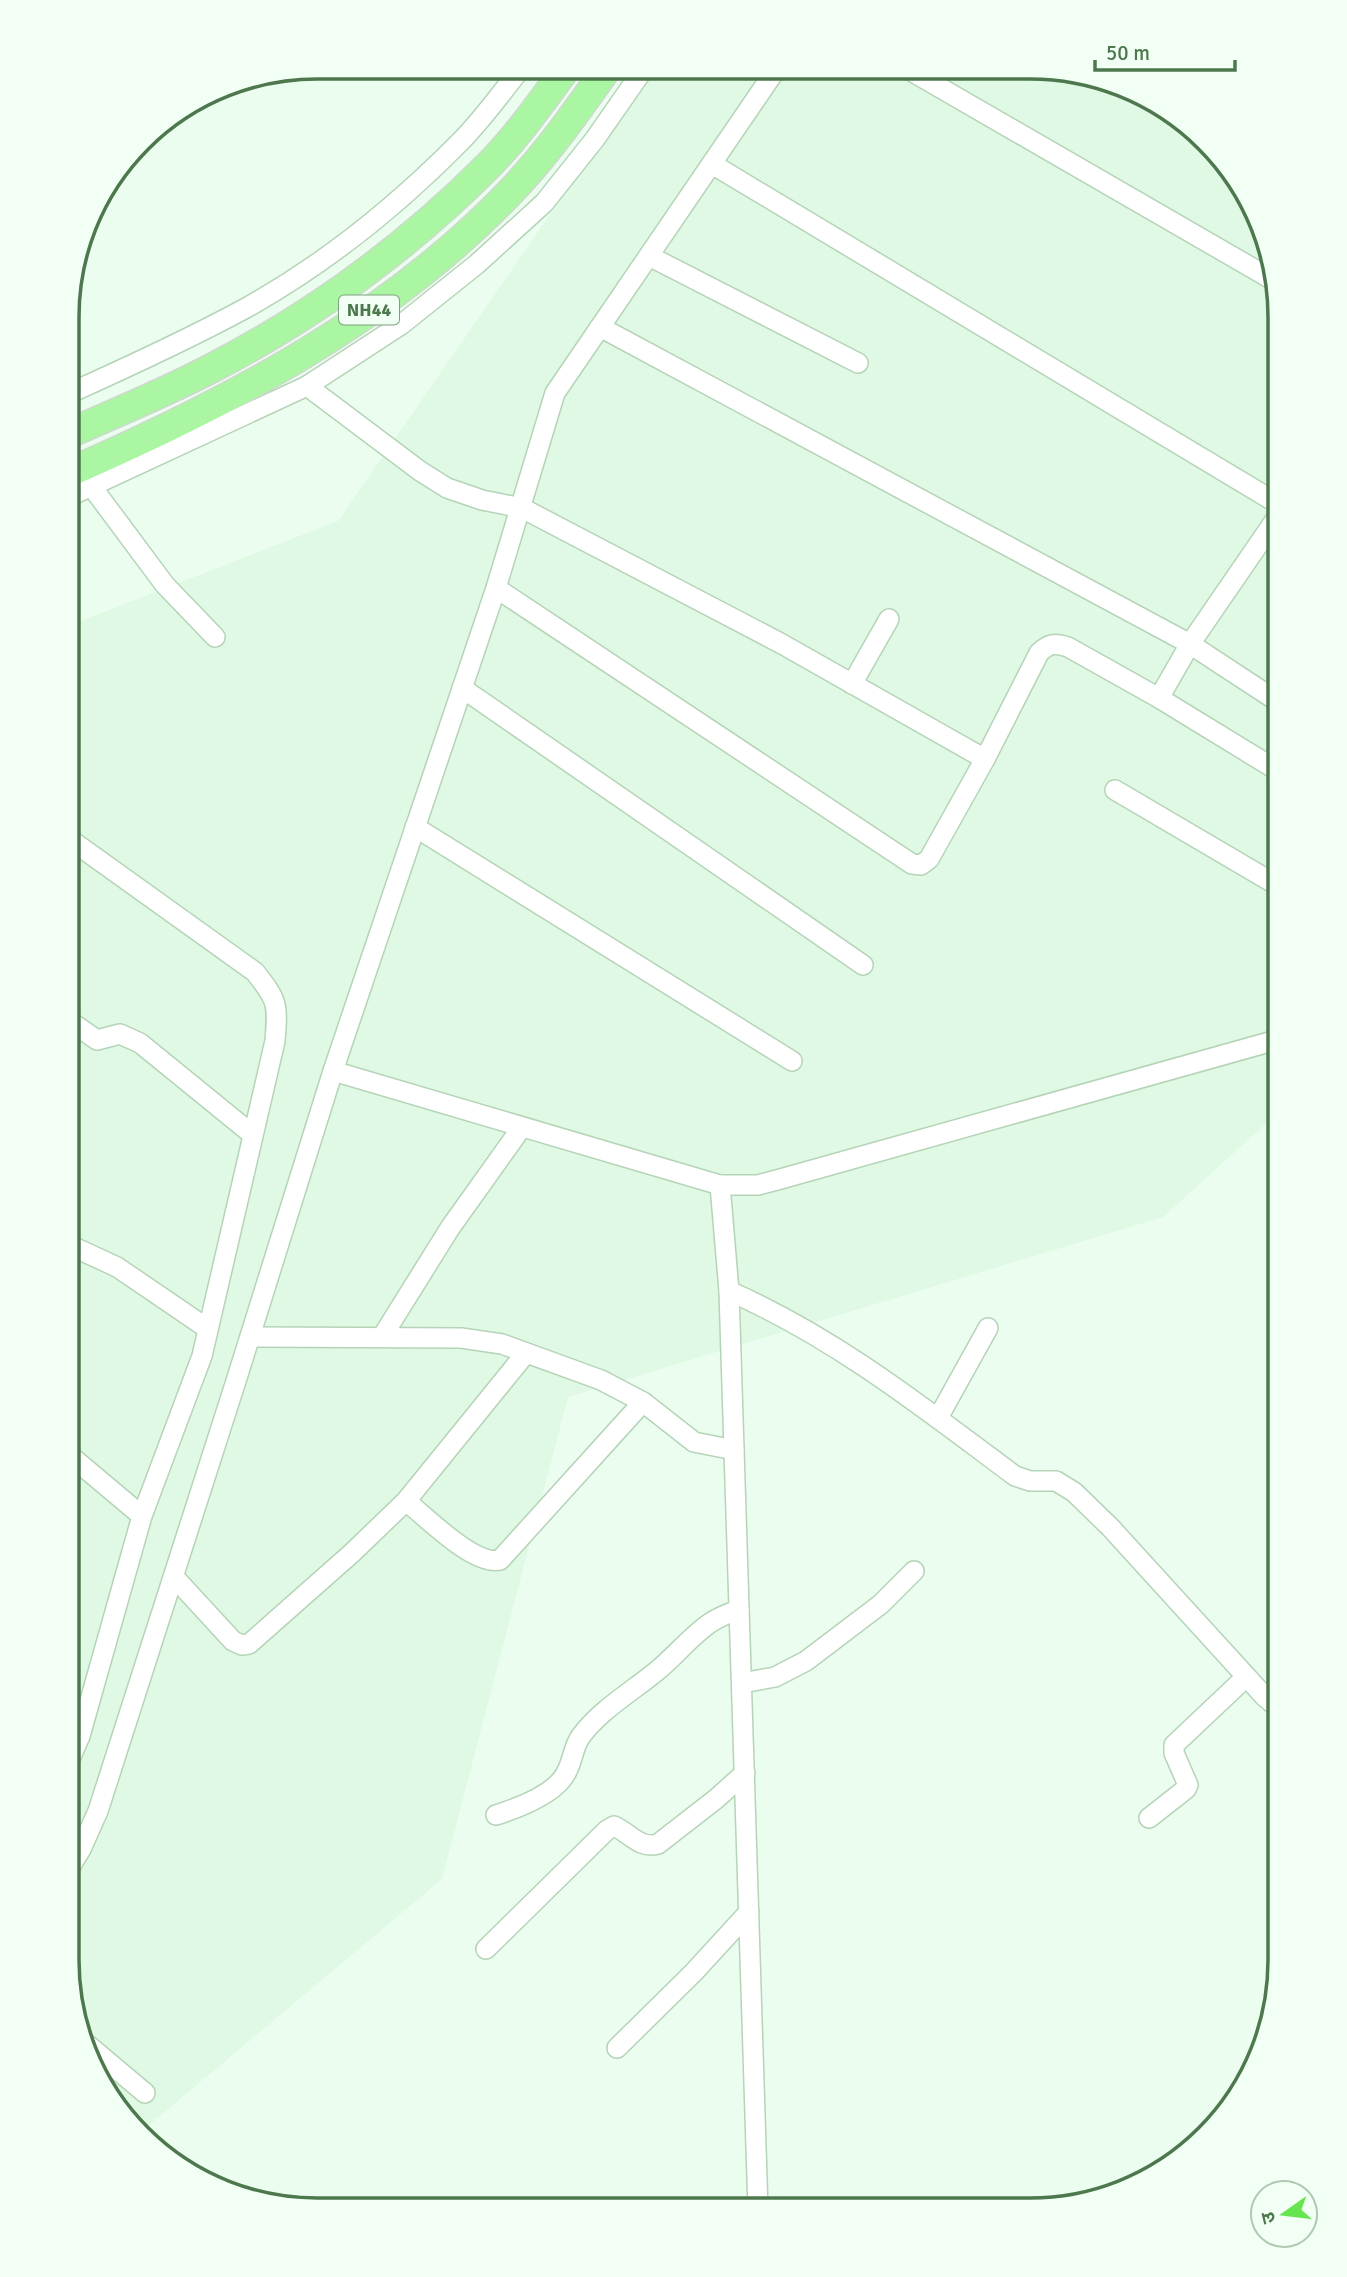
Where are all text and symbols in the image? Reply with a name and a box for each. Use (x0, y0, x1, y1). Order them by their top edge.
scale bar (1095, 28, 1235, 72)
text: 50 m (1106, 40, 1150, 66)
road number: NH44 (339, 296, 399, 324)
north arrow (1249, 2179, 1319, 2249)
text: उ (1255, 2209, 1281, 2226)

